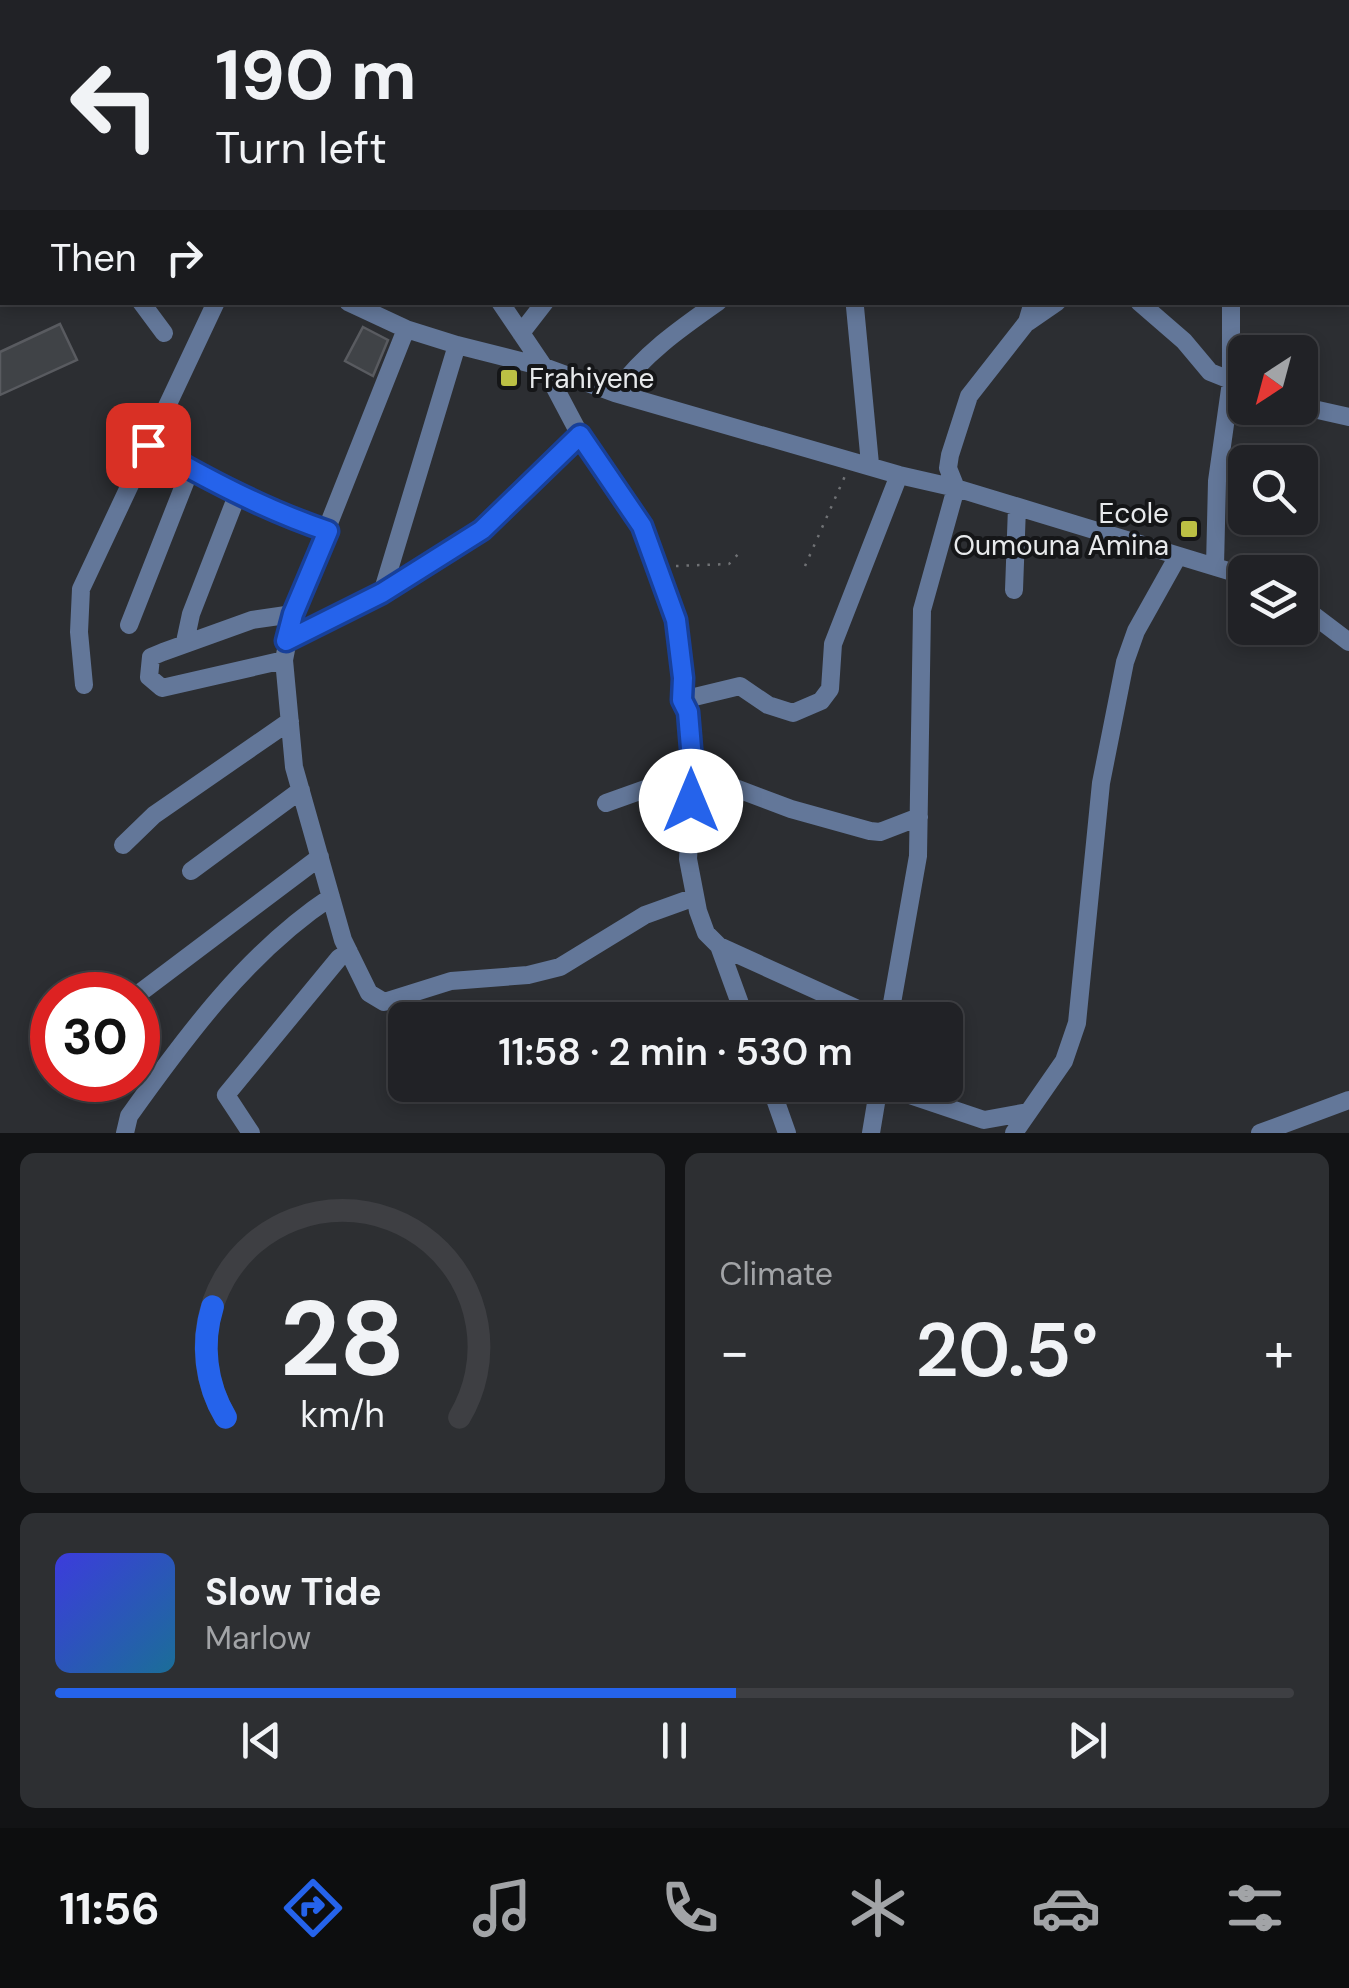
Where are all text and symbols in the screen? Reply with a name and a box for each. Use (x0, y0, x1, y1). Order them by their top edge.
text: 190 m (215, 30, 417, 121)
icon: left (50, 40, 180, 170)
text: Turn left (215, 118, 387, 177)
icon: right (157, 230, 212, 285)
text: Then (50, 233, 137, 283)
north arrow (1228, 335, 1318, 425)
map controls (1228, 335, 1318, 645)
place label: Frahiyene (529, 360, 655, 397)
marker: Frahiyene (498, 367, 520, 389)
pin (106, 403, 191, 488)
icon: arrive (121, 418, 176, 473)
button: search (1228, 445, 1318, 535)
place label: Ecole Oumouna Amina (953, 495, 1169, 564)
marker: Ecole Oumouna Amina (1178, 518, 1200, 540)
button: layers (1228, 555, 1318, 645)
position arrow (639, 749, 743, 853)
speed limit sign: 30 (30, 972, 160, 1102)
text: 11:58 · 2 min · 530 m (498, 1027, 853, 1077)
text: Climate (720, 1253, 833, 1295)
text: 28 (280, 1272, 405, 1407)
text: 20.5° (915, 1302, 1098, 1399)
text: − (720, 1316, 750, 1388)
text: + (1264, 1316, 1294, 1388)
text: km/h (300, 1392, 384, 1438)
text: Slow Tide (205, 1567, 382, 1617)
text: Marlow (205, 1617, 311, 1659)
icon: previous (234, 1713, 289, 1768)
icon: pause (647, 1713, 702, 1768)
icon: next (1060, 1713, 1115, 1768)
icon: directions (278, 1873, 348, 1943)
icon: music (467, 1873, 537, 1943)
icon: phone (655, 1873, 725, 1943)
icon: climate (843, 1873, 913, 1943)
icon: car (1031, 1873, 1101, 1943)
icon: filters (1220, 1873, 1290, 1943)
text: 11:56 (59, 1879, 160, 1938)

